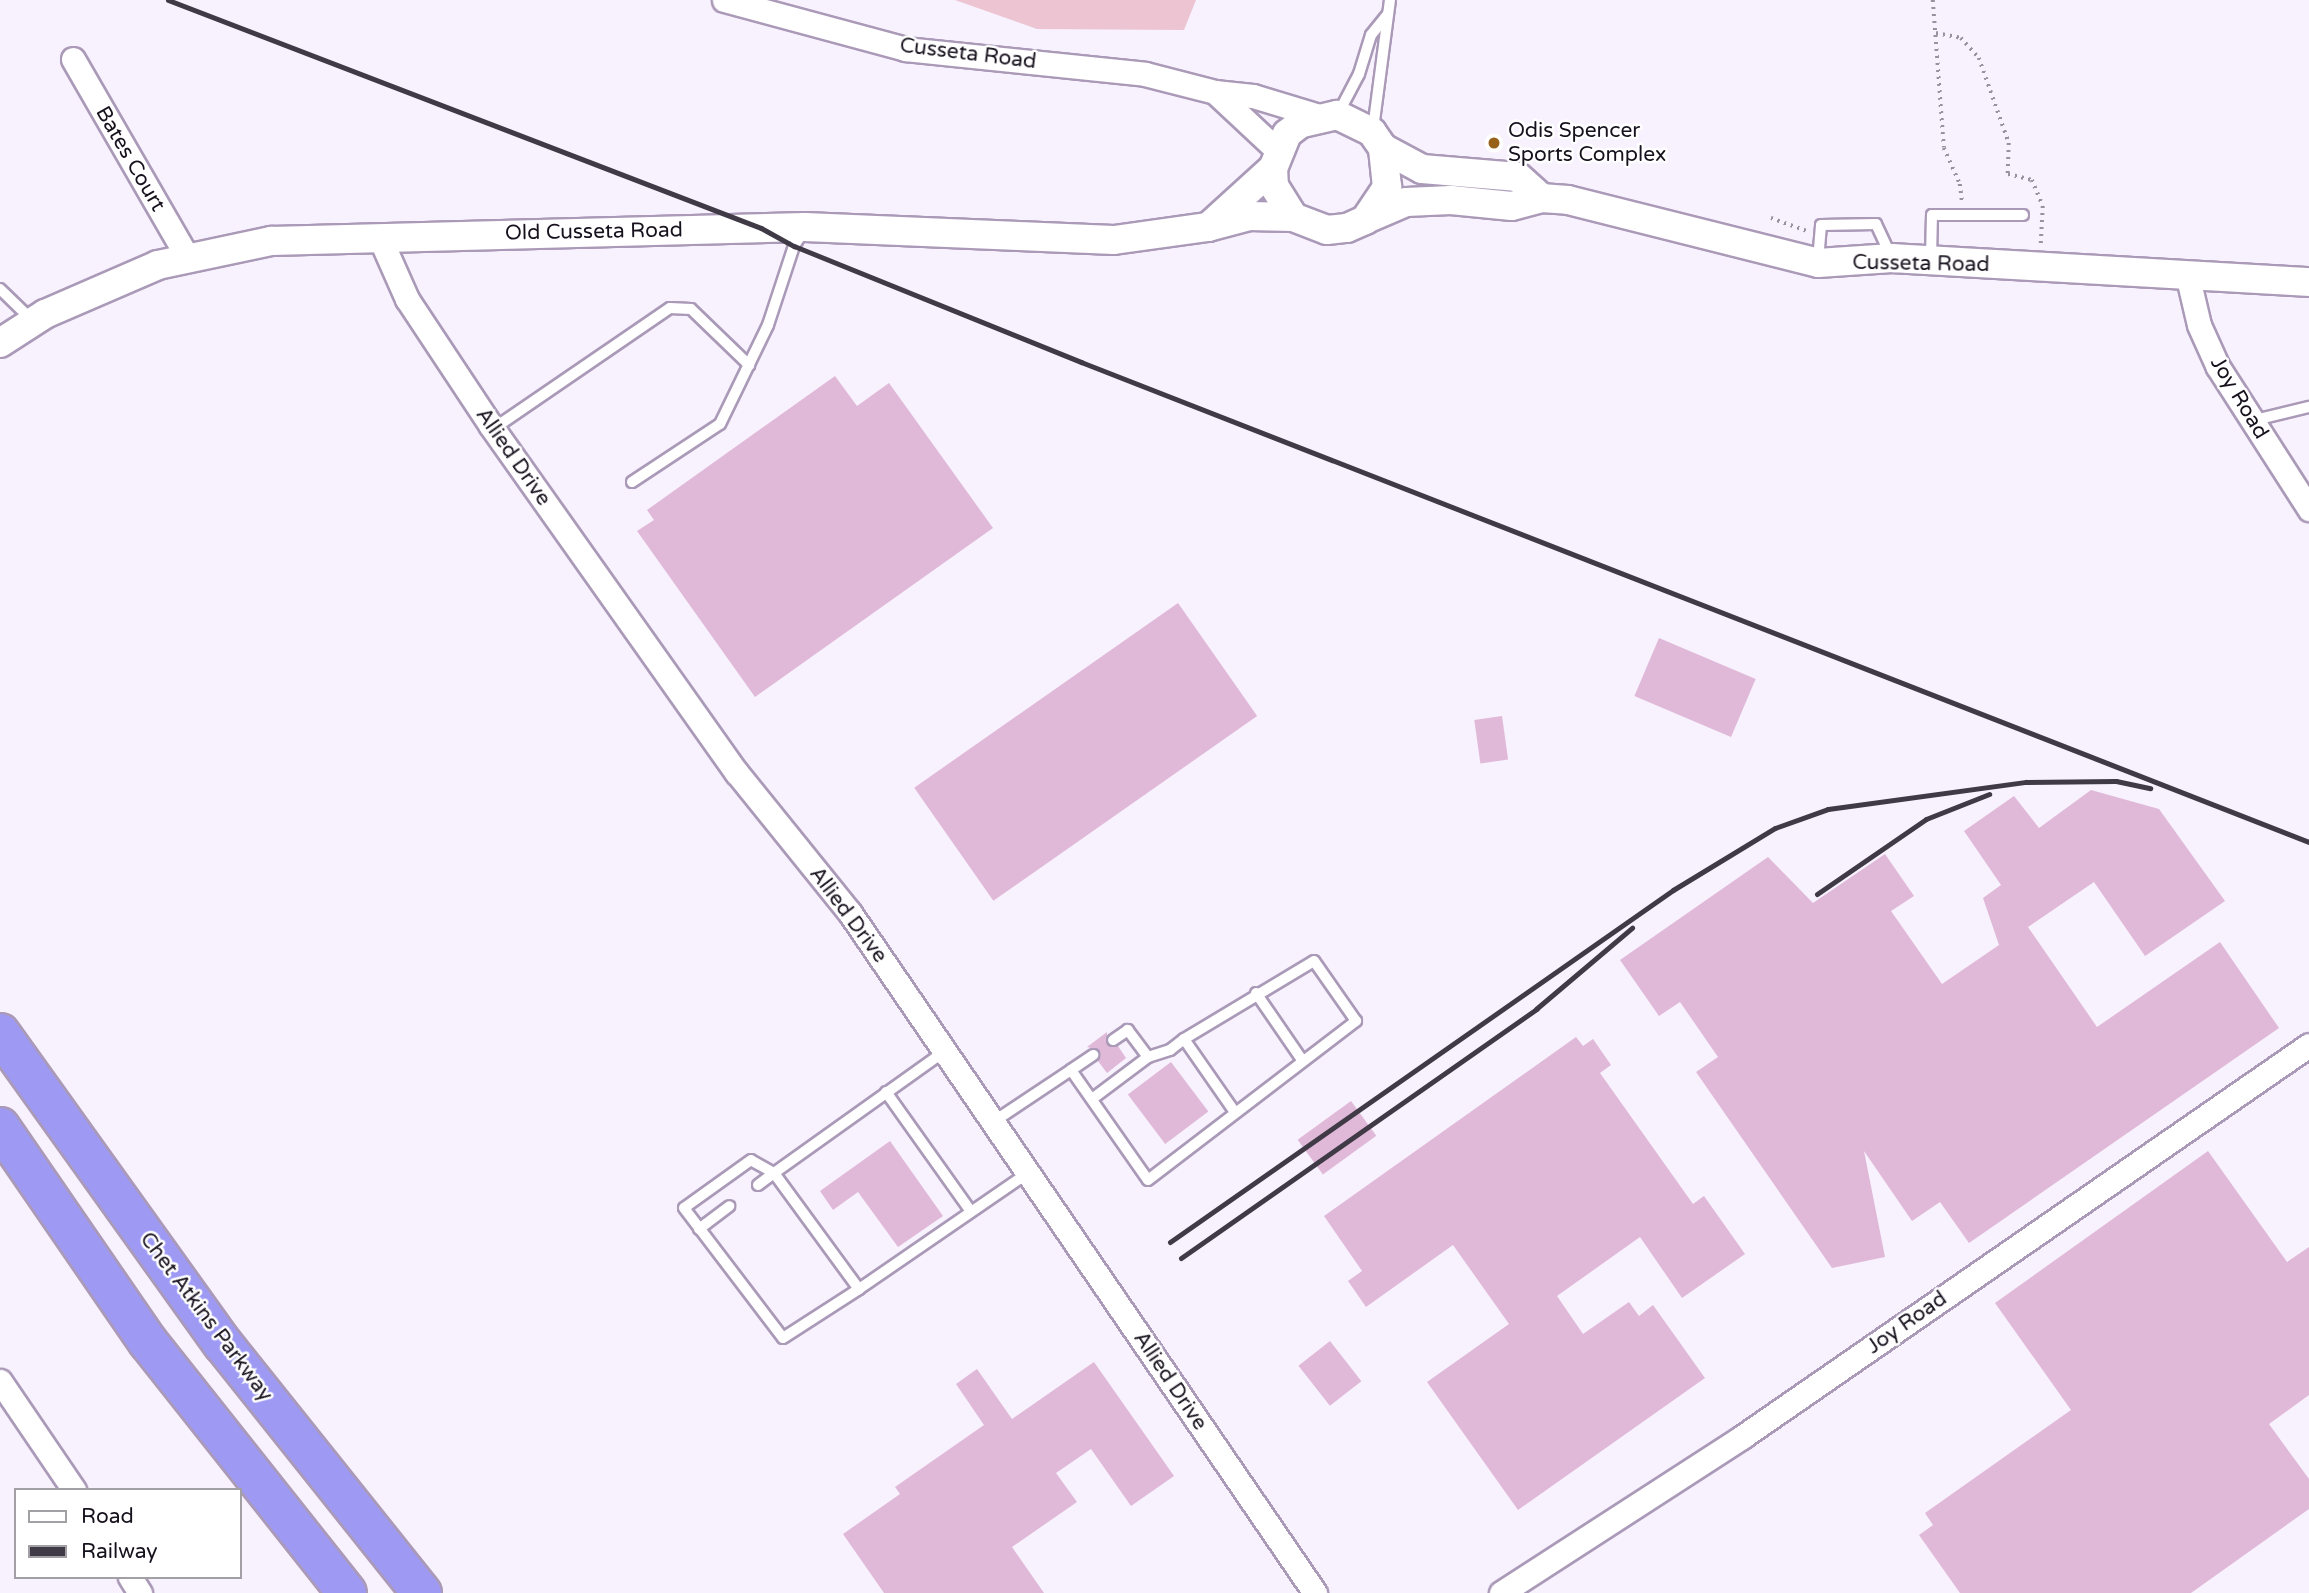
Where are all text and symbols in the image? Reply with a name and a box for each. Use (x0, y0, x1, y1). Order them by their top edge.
street label: Cusseta Road (898, 33, 1038, 75)
street label: Bates Court (90, 102, 170, 216)
place label: Odis Spencer Sports Complex (1508, 118, 1666, 168)
marker: Odis Spencer Sports Complex (1486, 135, 1502, 151)
street label: Old Cusseta Road (505, 218, 683, 246)
street label: Cusseta Road (1852, 250, 1990, 278)
street label: Joy Road (2205, 352, 2273, 444)
street label: Allied Drive (470, 403, 556, 511)
street label: Allied Drive (804, 862, 892, 968)
street label: Chet Atkins Parkway (134, 1227, 278, 1407)
street label: Joy Road (1862, 1286, 1952, 1360)
street label: Allied Drive (1128, 1327, 1212, 1435)
legend (14, 1488, 242, 1579)
text: Road (81, 1504, 134, 1529)
text: Railway (81, 1539, 158, 1564)

